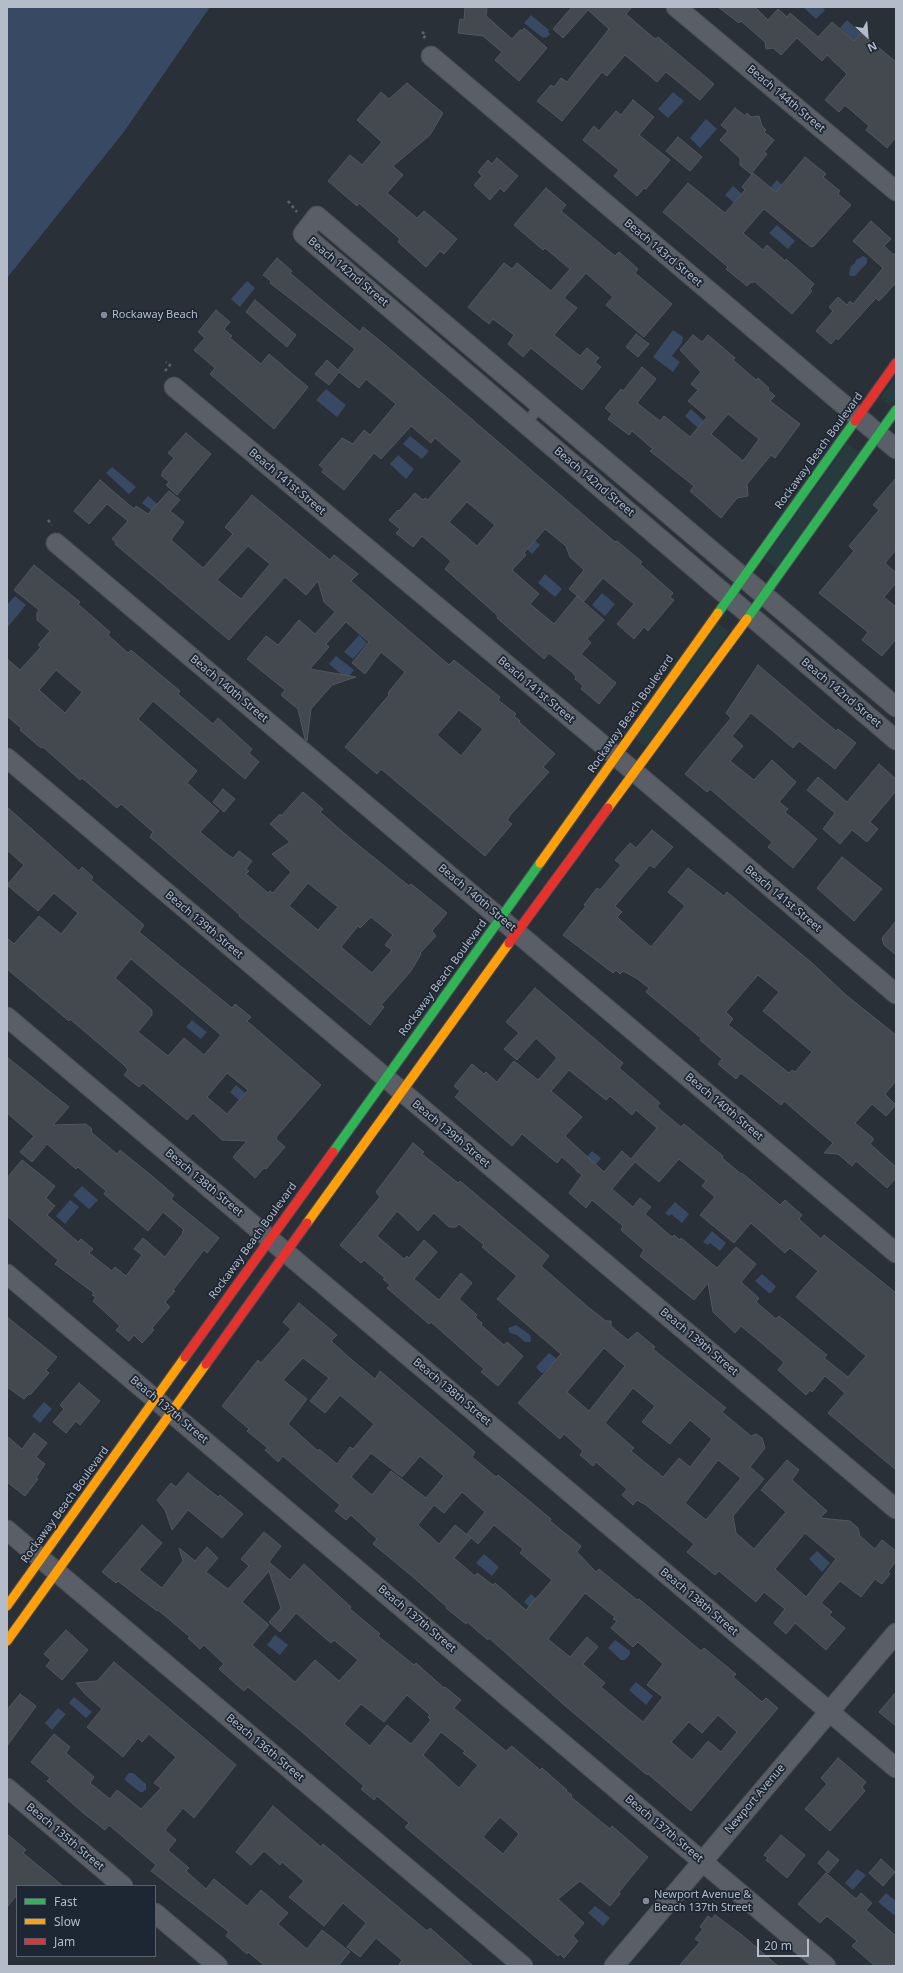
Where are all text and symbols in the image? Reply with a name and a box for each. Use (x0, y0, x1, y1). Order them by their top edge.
north arrow (847, 16, 887, 56)
text: N (865, 39, 880, 56)
street label: Beach 144th Street (744, 63, 828, 135)
street label: Beach 143rd Street (621, 216, 705, 290)
street label: Beach 142nd Street (305, 235, 391, 309)
place label: Rockaway Beach (112, 308, 198, 322)
marker: Rockaway Beach (99, 310, 109, 320)
street label: Rockaway Beach Boulevard (772, 390, 866, 512)
street label: Beach 142nd Street (551, 445, 637, 519)
street label: Beach 141st Street (246, 446, 328, 518)
street label: Beach 140th Street (187, 653, 271, 725)
street label: Rockaway Beach Boulevard (585, 653, 677, 775)
street label: Beach 141st Street (495, 654, 577, 726)
street label: Beach 142nd Street (798, 656, 884, 730)
street label: Beach 140th Street (435, 862, 519, 934)
street label: Beach 141st Street (742, 863, 824, 935)
street label: Beach 139th Street (162, 889, 246, 961)
street label: Rockaway Beach Boulevard (396, 917, 490, 1039)
street label: Beach 140th Street (682, 1071, 766, 1143)
street label: Beach 139th Street (409, 1098, 493, 1170)
street label: Beach 138th Street (162, 1147, 246, 1219)
street label: Rockaway Beach Boulevard (206, 1180, 300, 1302)
street label: Beach 139th Street (657, 1306, 741, 1378)
street label: Beach 138th Street (410, 1356, 494, 1428)
street label: Beach 137th Street (127, 1374, 211, 1446)
street label: Rockaway Beach Boulevard (18, 1444, 112, 1566)
street label: Beach 138th Street (657, 1566, 741, 1638)
street label: Beach 137th Street (375, 1583, 459, 1655)
street label: Beach 136th Street (223, 1712, 307, 1784)
street label: Newport Avenue (722, 1762, 788, 1836)
street label: Beach 137th Street (622, 1793, 706, 1865)
street label: Beach 135th Street (23, 1801, 107, 1873)
legend (16, 1885, 156, 1957)
place label: Newport Avenue & Beach 137th Street (654, 1888, 752, 1914)
text: Fast (54, 1893, 77, 1910)
marker: Newport Avenue & Beach 137th Street (641, 1896, 651, 1906)
text: Slow (54, 1913, 80, 1930)
scale bar (759, 1931, 811, 1957)
text: Jam (54, 1933, 75, 1950)
text: 20 m (764, 1937, 792, 1954)

